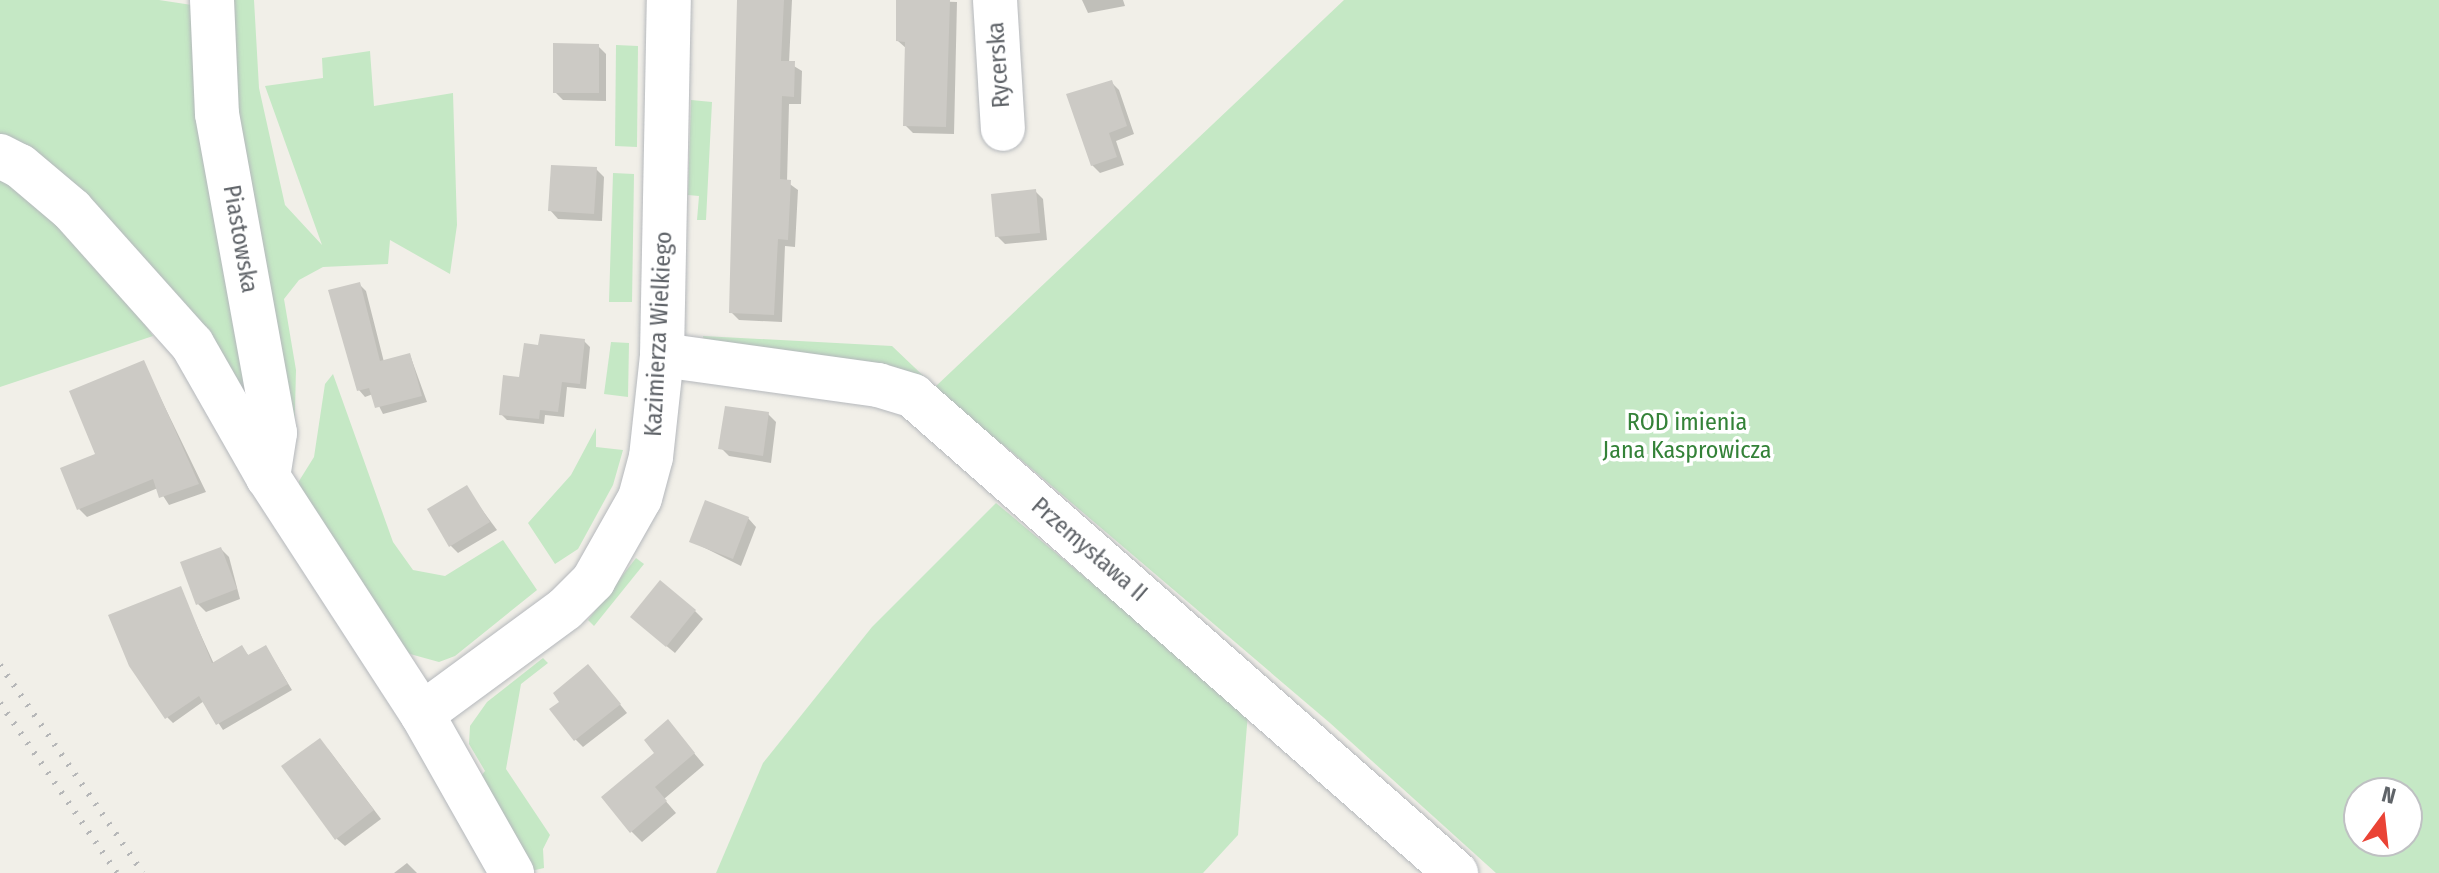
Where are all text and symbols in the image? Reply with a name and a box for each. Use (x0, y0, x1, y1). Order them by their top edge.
street label: Rycerska (982, 21, 1016, 109)
street label: Piastowska (216, 183, 264, 295)
street label: Kazimierza Wielkiego (639, 231, 679, 437)
park label: ROD imienia Jana Kasprowicza (1603, 409, 1771, 465)
street label: Przemysława II (1025, 492, 1153, 608)
north arrow (2343, 777, 2423, 857)
text: N (2379, 781, 2399, 810)

